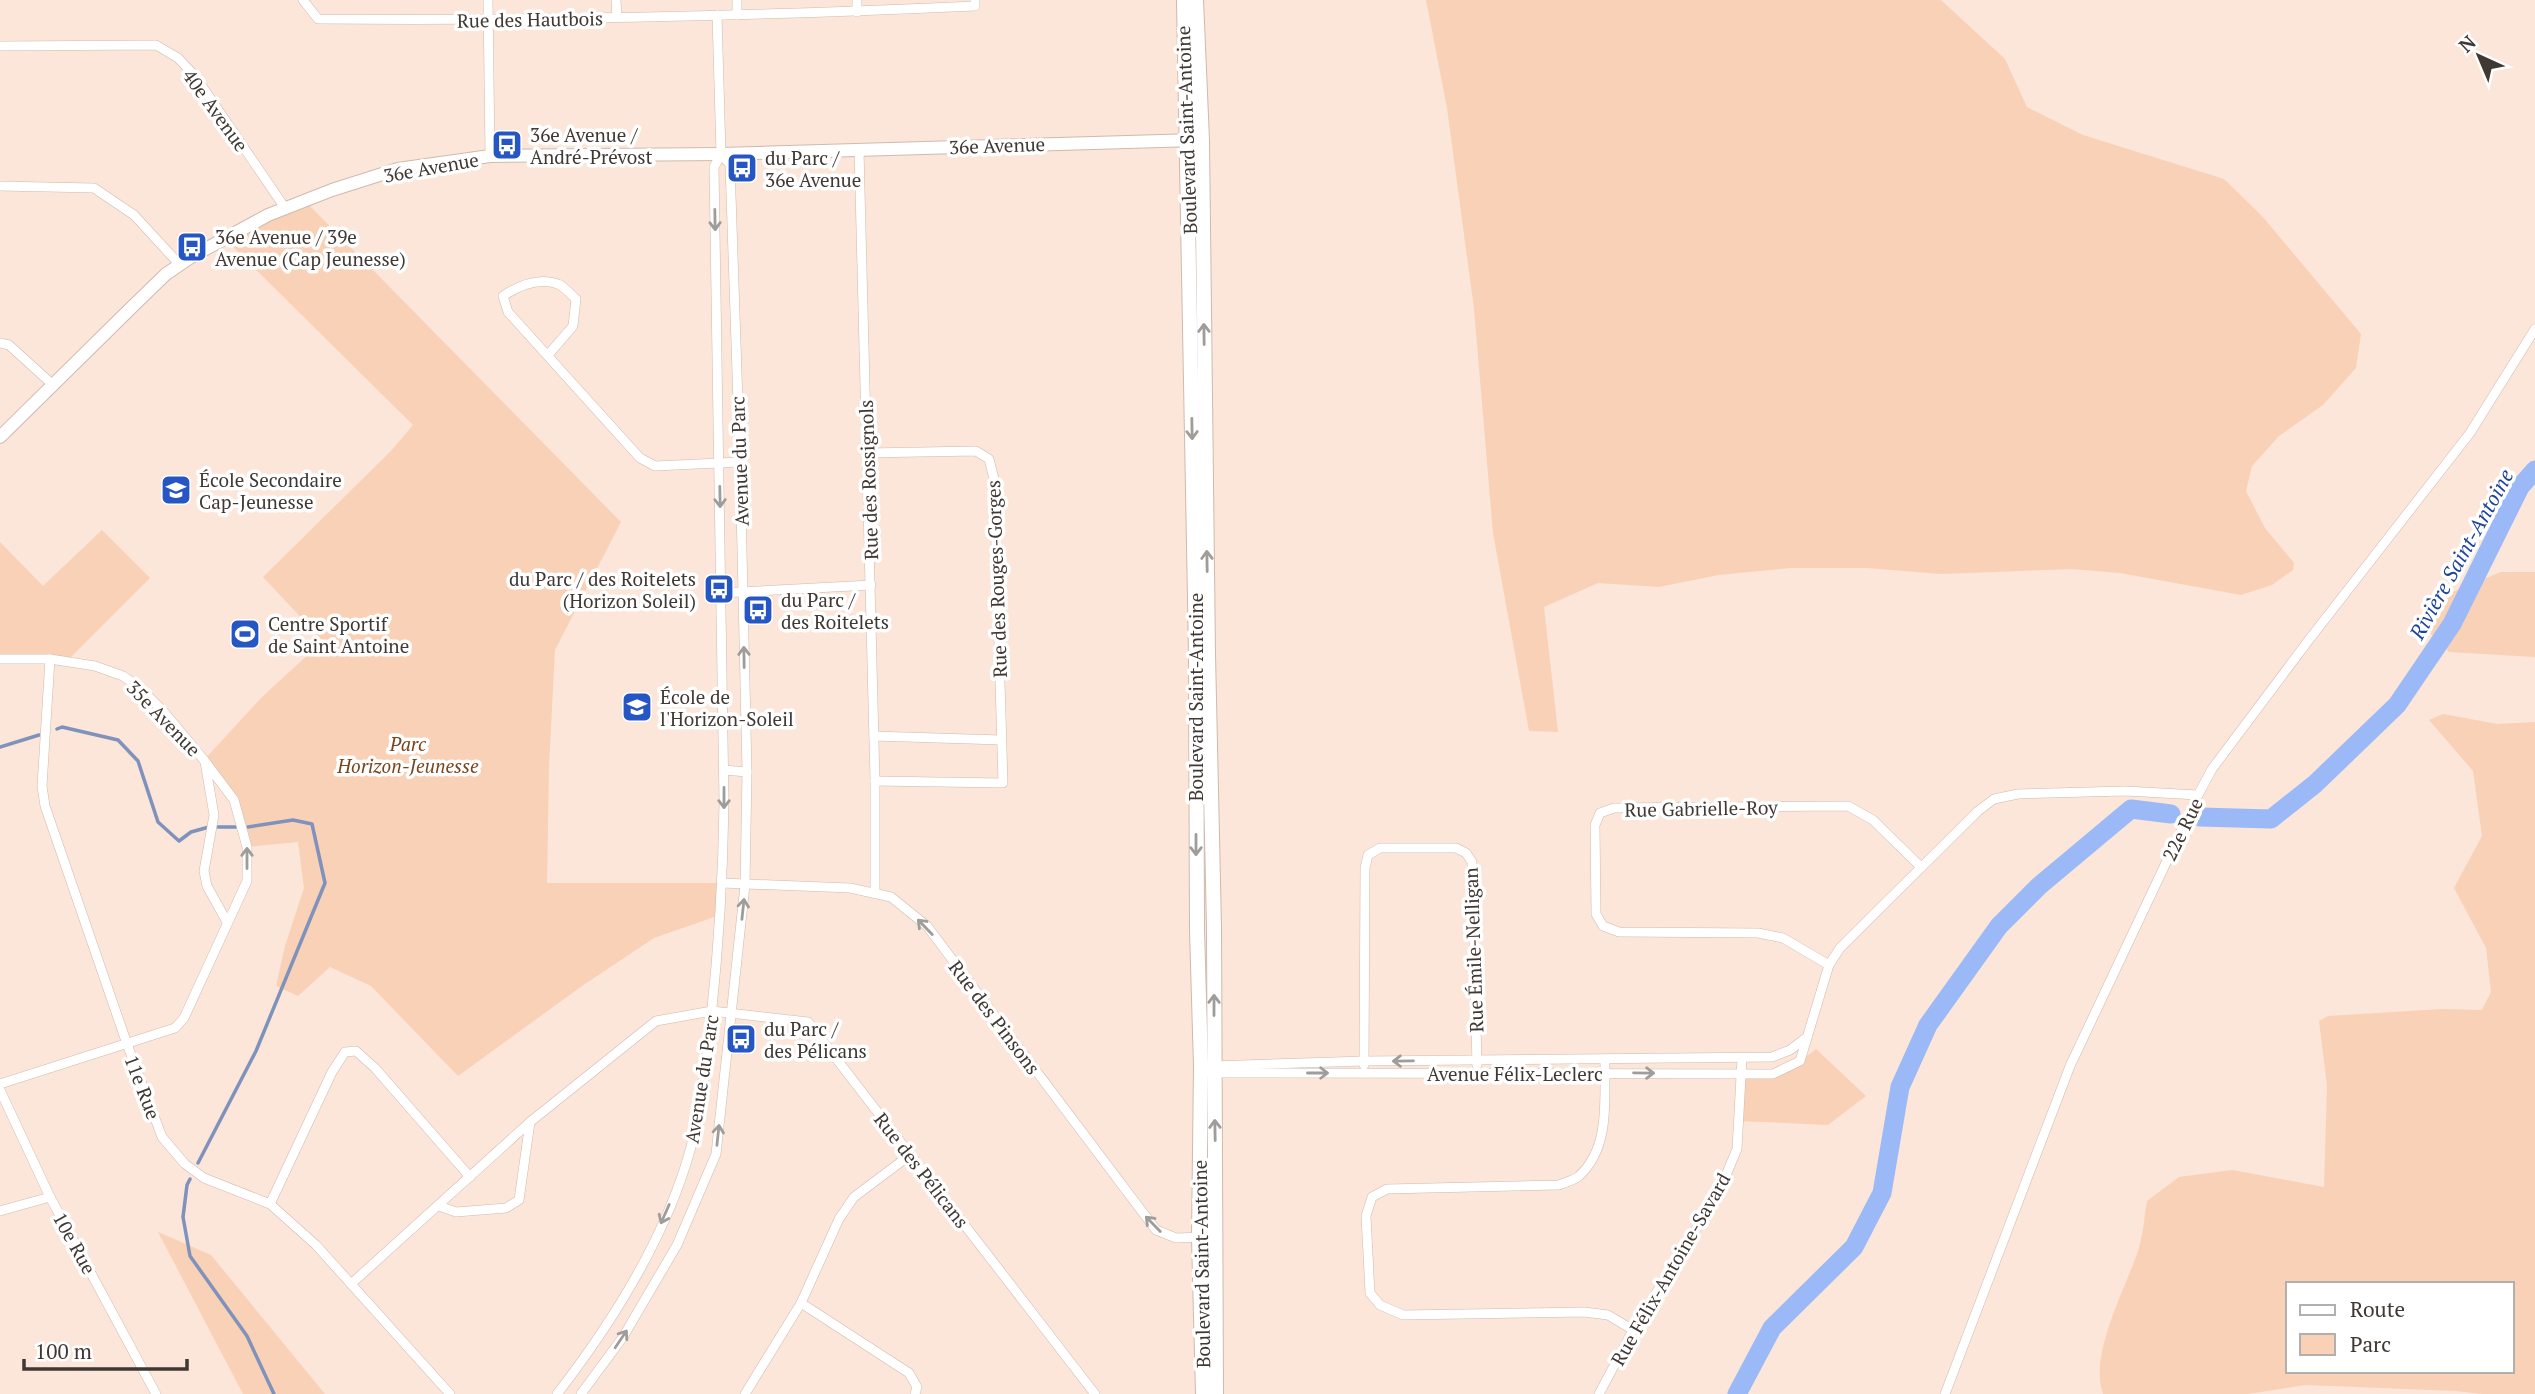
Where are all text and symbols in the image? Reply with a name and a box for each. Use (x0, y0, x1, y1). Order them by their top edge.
street label: Rue des Hautbois (457, 5, 603, 33)
north arrow (2444, 21, 2514, 91)
street label: Boulevard Saint-Antoine (1170, 25, 1202, 235)
text: N (2453, 29, 2481, 57)
street label: 40e Avenue (178, 64, 254, 156)
place label: 36e Avenue / André-Prévost (530, 122, 653, 169)
bus stop icon: 36e Avenue / André-Prévost (490, 128, 524, 162)
street label: 36e Avenue (948, 131, 1046, 159)
place label: du Parc / 36e Avenue (765, 145, 861, 192)
street label: 36e Avenue (381, 146, 481, 188)
bus stop icon: du Parc / 36e Avenue (725, 151, 759, 185)
one-way arrow (708, 209, 722, 232)
place label: 36e Avenue / 39e Avenue (Cap Jeunesse) (215, 224, 406, 271)
bus stop icon: 36e Avenue / 39e Avenue (Cap Jeunesse) (175, 230, 209, 264)
one-way arrow (1197, 322, 1211, 345)
street label: Avenue du Parc (724, 395, 754, 526)
street label: Rue des Rossignols (853, 399, 883, 561)
one-way arrow (1185, 417, 1199, 440)
water label: Rivière Saint-Antoine (2402, 463, 2520, 645)
place label: École Secondaire Cap-Jeunesse (199, 467, 342, 514)
school or university icon: École Secondaire Cap-Jeunesse (159, 473, 193, 507)
street label: Rue des Rouges-Gorges (980, 480, 1012, 678)
one-way arrow (713, 485, 727, 508)
one-way arrow (1200, 550, 1214, 573)
place label: du Parc / des Roitelets (Horizon Soleil) (509, 566, 696, 613)
bus stop icon: du Parc / des Roitelets (Horizon Soleil) (702, 572, 736, 606)
place label: du Parc / des Roitelets (781, 587, 889, 634)
bus stop icon: du Parc / des Roitelets (741, 593, 775, 627)
street label: Boulevard Saint-Antoine (1183, 593, 1208, 801)
place label: Centre Sportif de Saint Antoine (268, 611, 409, 658)
sports icon: Centre Sportif de Saint Antoine (228, 617, 262, 651)
one-way arrow (738, 646, 751, 669)
street label: 35e Avenue (122, 675, 206, 761)
place label: École de l'Horizon-Soleil (660, 684, 794, 731)
school or university icon: École de l'Horizon-Soleil (620, 690, 654, 724)
park label: Parc Horizon-Jeunesse (336, 731, 479, 778)
one-way arrow (717, 786, 731, 809)
street label: 22e Rue (2156, 793, 2208, 865)
street label: Rue Gabrielle-Roy (1624, 794, 1778, 822)
one-way arrow (1189, 833, 1203, 856)
one-way arrow (240, 847, 254, 870)
street label: Rue Émile-Nelligan (1458, 867, 1488, 1033)
one-way arrow (736, 898, 749, 921)
one-way arrow (917, 918, 934, 935)
street label: Rue des Pinsons (944, 955, 1046, 1079)
one-way arrow (1207, 993, 1221, 1016)
street label: Avenue du Parc (678, 1013, 724, 1145)
place label: du Parc / des Pélicans (764, 1016, 867, 1063)
bus stop icon: du Parc / des Pélicans (724, 1022, 758, 1056)
street label: 11e Rue (119, 1051, 167, 1123)
one-way arrow (1392, 1054, 1415, 1068)
street label: Avenue Félix-Leclerc (1427, 1061, 1603, 1086)
one-way arrow (1307, 1066, 1330, 1080)
one-way arrow (1632, 1066, 1655, 1079)
street label: Rue des Pélicans (869, 1107, 975, 1233)
one-way arrow (1208, 1119, 1221, 1142)
one-way arrow (712, 1124, 725, 1147)
street label: Boulevard Saint-Antoine (1187, 1160, 1215, 1368)
street label: Rue Félix-Antoine-Savard (1605, 1168, 1736, 1370)
one-way arrow (658, 1203, 671, 1225)
street label: 10e Rue (48, 1208, 102, 1278)
one-way arrow (1144, 1215, 1161, 1232)
legend (2286, 1282, 2514, 1373)
text: Route (2350, 1295, 2405, 1323)
scale bar (24, 1328, 187, 1372)
one-way arrow (614, 1330, 628, 1349)
text: Parc (2350, 1330, 2391, 1358)
text: 100 m (35, 1337, 92, 1365)

